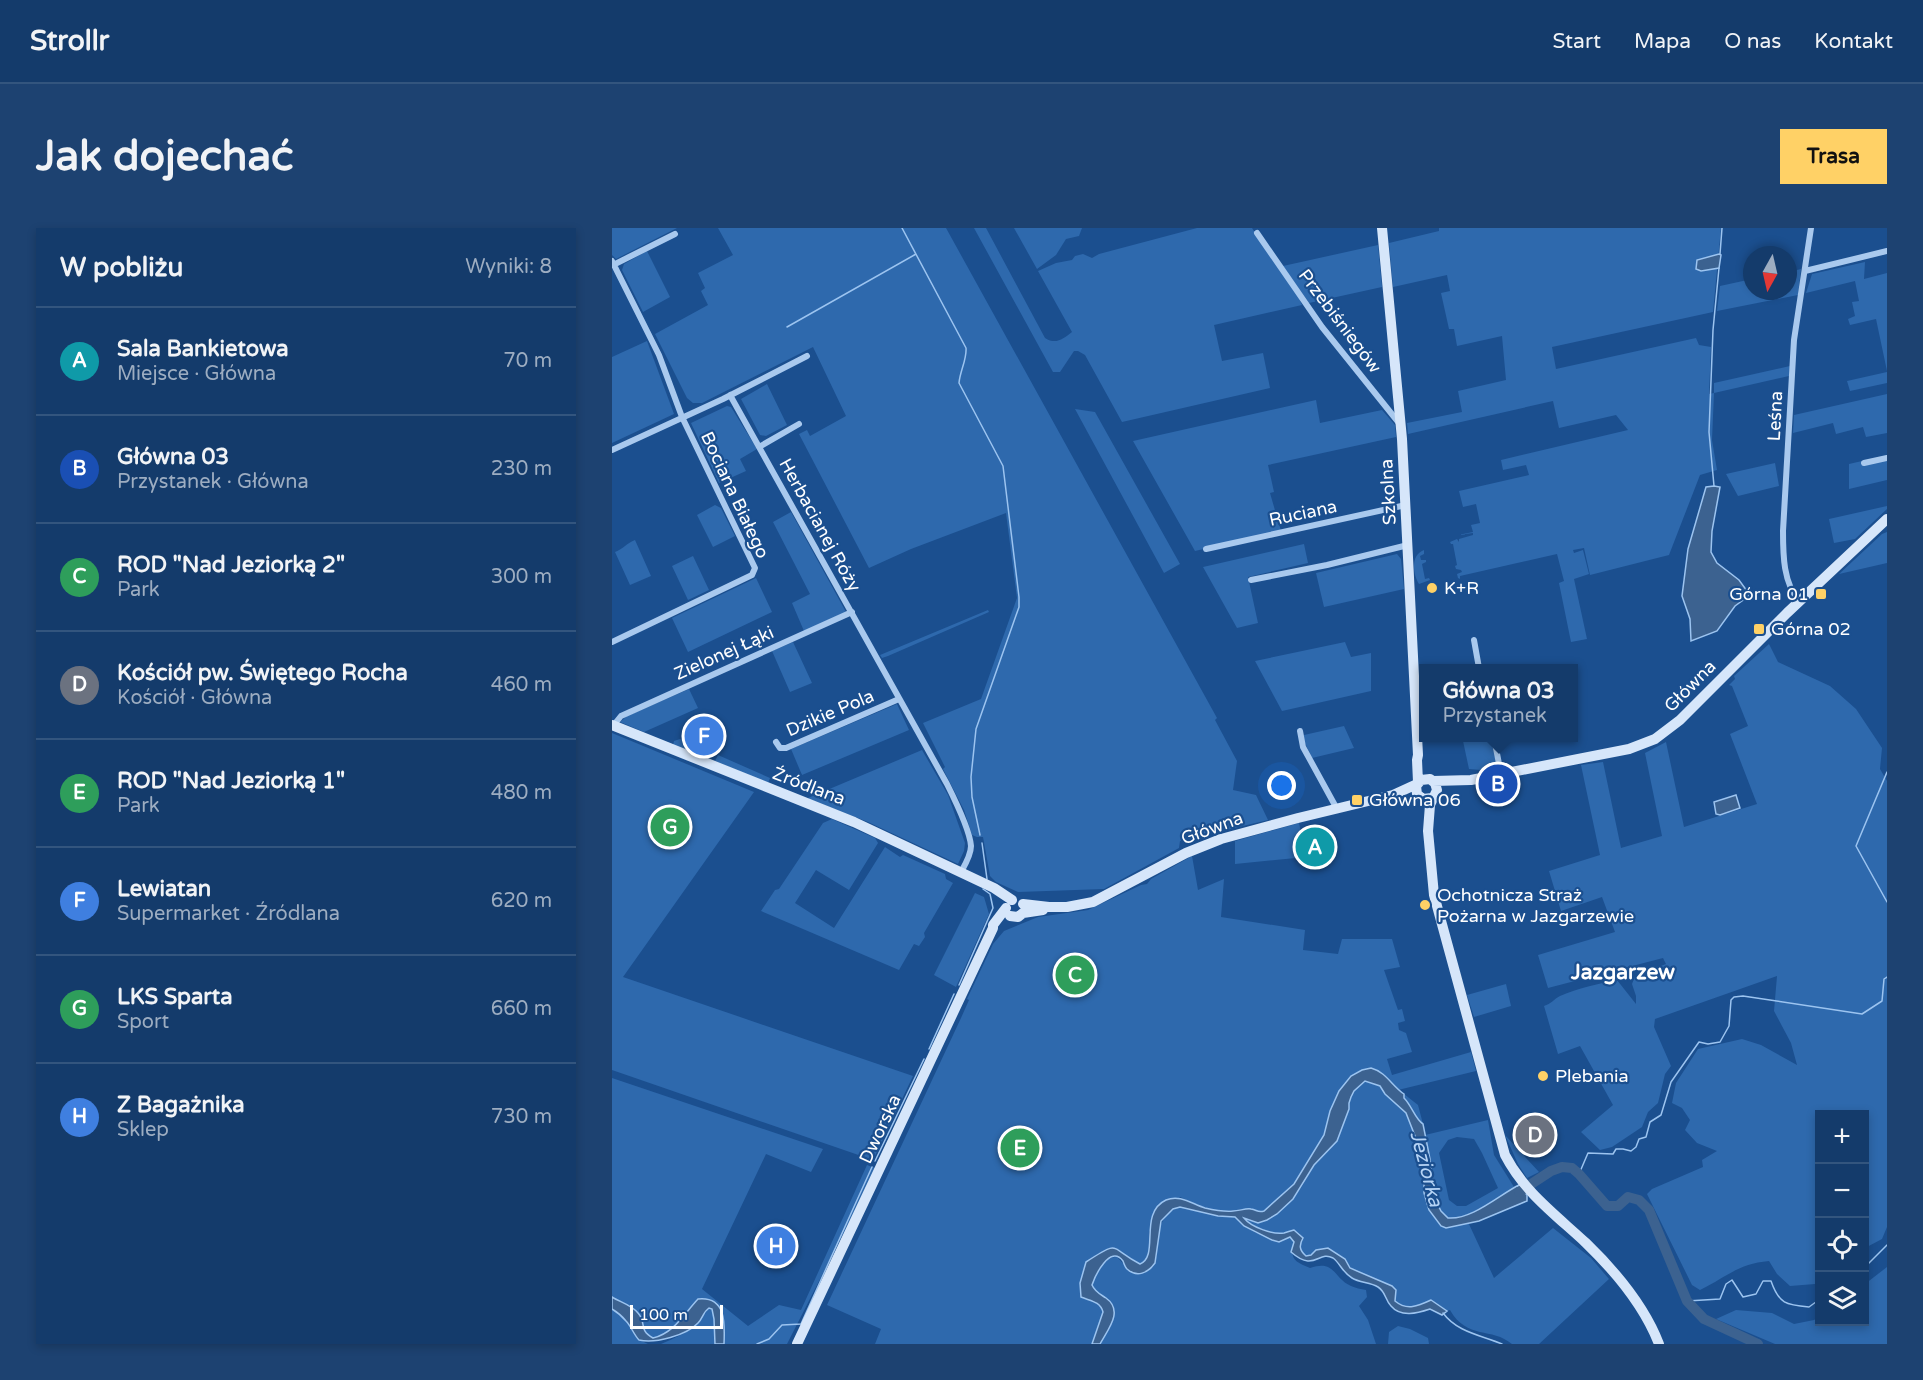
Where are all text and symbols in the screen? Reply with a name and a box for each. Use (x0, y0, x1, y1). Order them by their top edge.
text: Strollr (30, 24, 109, 58)
text: Start (1553, 29, 1601, 54)
text: Mapa (1634, 29, 1691, 54)
text: O nas (1724, 29, 1781, 54)
text: Kontakt (1814, 29, 1893, 54)
button: Trasa (1780, 129, 1887, 184)
text: Jak dojechać (36, 131, 293, 182)
north arrow (1743, 246, 1797, 300)
text: W pobliżu (60, 252, 183, 283)
text: Wyniki: 8 (465, 255, 552, 279)
street label: Przebiśniegów (1294, 265, 1386, 377)
text: Sala Bankietowa (117, 336, 289, 362)
text: A (72, 349, 87, 373)
text: 70 m (503, 349, 552, 373)
text: Miejsce · Główna (117, 362, 276, 386)
street label: Leśna (1763, 390, 1787, 442)
street label: Bociana Białego (696, 428, 774, 562)
text: Główna 03 (117, 444, 229, 470)
street label: Herbacianej Róży (774, 455, 866, 596)
text: B (73, 457, 86, 481)
text: 230 m (491, 457, 552, 481)
street label: Szkolna (1375, 458, 1401, 526)
text: Przystanek · Główna (117, 470, 309, 494)
street label: Ruciana (1267, 495, 1339, 531)
text: ROD "Nad Jeziorką 2" (117, 552, 345, 578)
text: C (73, 565, 86, 589)
text: 300 m (491, 565, 552, 589)
place label: K+R (1444, 577, 1479, 599)
text: Park (117, 578, 160, 602)
marker: K+R (1425, 581, 1439, 595)
place label: Górna 01 (1729, 583, 1809, 605)
marker: Górna 01 (1814, 587, 1828, 601)
place label: Górna 02 (1771, 618, 1851, 640)
street label: Zielonej Łąki (671, 621, 777, 685)
marker: Górna 02 (1752, 622, 1766, 636)
street label: Główna (1659, 655, 1721, 717)
text: Kościół pw. Świętego Rocha (117, 660, 408, 686)
popup (1419, 664, 1578, 742)
text: D (72, 673, 87, 697)
text: 460 m (491, 673, 552, 697)
text: Główna 03 (1442, 678, 1555, 704)
street label: Dzikie Pola (783, 685, 877, 741)
text: Kościół · Główna (117, 686, 272, 710)
text: Przystanek (1442, 704, 1547, 728)
pin: F (684, 714, 724, 758)
street label: Źródlana (770, 762, 848, 810)
pin: B (1478, 762, 1518, 806)
text: ROD "Nad Jeziorką 1" (117, 768, 345, 794)
your location (1267, 771, 1296, 800)
text: E (73, 781, 86, 805)
text: 480 m (491, 781, 552, 805)
place label: Główna 06 (1369, 789, 1461, 811)
marker: Główna 06 (1350, 793, 1364, 807)
text: Park (117, 794, 160, 818)
pin: G (650, 804, 690, 850)
street label: Główna (1178, 807, 1246, 849)
pin: A (1296, 824, 1334, 870)
text: Lewiatan (117, 876, 211, 902)
place label: Ochotnicza Straż Pożarna w Jazgarzewie (1437, 884, 1634, 927)
text: F (73, 889, 86, 913)
text: 620 m (491, 889, 552, 913)
marker: Ochotnicza Straż Pożarna w Jazgarzewie (1418, 898, 1432, 912)
text: Supermarket · Źródlana (117, 902, 340, 926)
pin: C (1056, 952, 1094, 998)
district label: Jazgarzew (1570, 960, 1675, 985)
text: LKS Sparta (117, 984, 233, 1010)
text: G (72, 997, 87, 1021)
text: 660 m (491, 997, 552, 1021)
text: Sport (117, 1010, 169, 1034)
place label: Plebania (1555, 1065, 1629, 1087)
marker: Plebania (1536, 1069, 1550, 1083)
street label: Dworska (854, 1091, 906, 1167)
text: Z Bagażnika (117, 1092, 245, 1118)
text: H (72, 1105, 87, 1129)
text: 730 m (491, 1105, 552, 1129)
map controls (1815, 1110, 1869, 1326)
button: + (1815, 1110, 1869, 1164)
pin: D (1516, 1112, 1554, 1158)
text: Sklep (117, 1118, 169, 1142)
pin: E (1000, 1126, 1040, 1170)
water label: Jeziorka (1404, 1129, 1448, 1210)
button: − (1815, 1164, 1869, 1218)
button: locate (1815, 1218, 1869, 1272)
pin: H (756, 1224, 796, 1268)
button: layers (1815, 1272, 1869, 1326)
scale bar (630, 1302, 723, 1330)
text: 100 m (639, 1305, 688, 1325)

